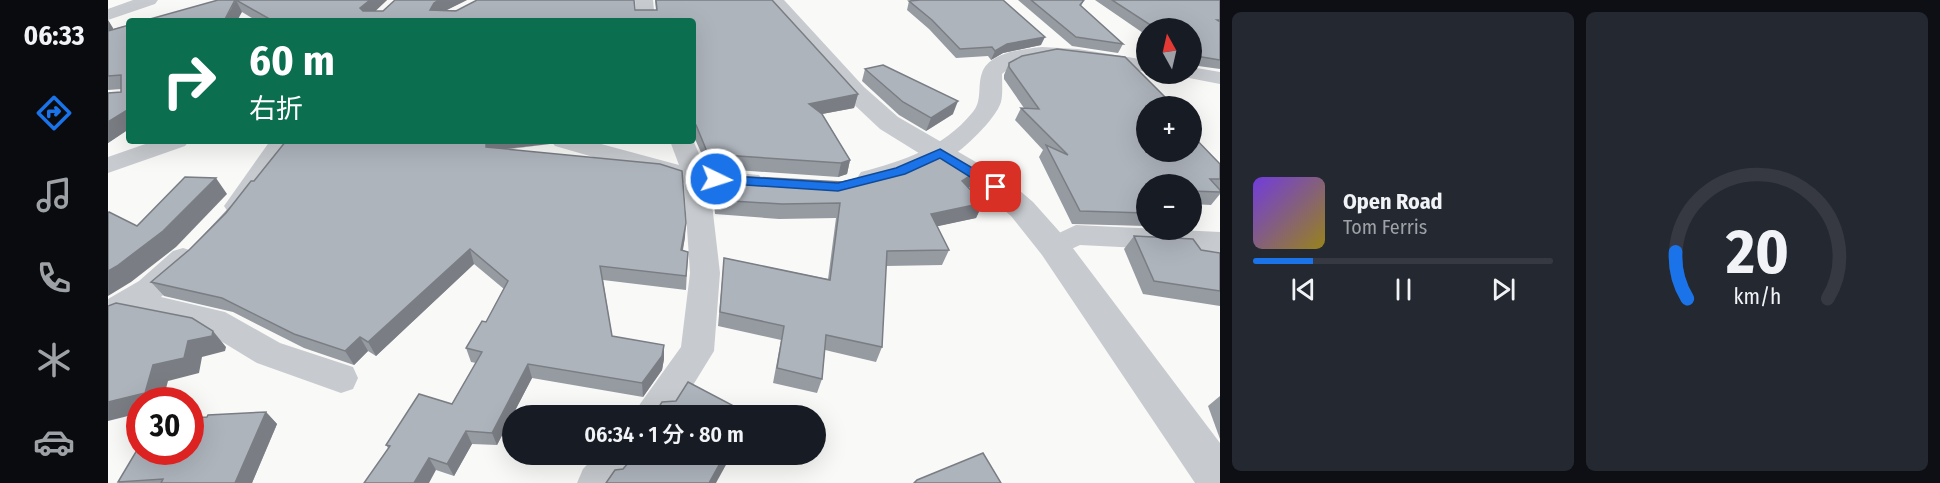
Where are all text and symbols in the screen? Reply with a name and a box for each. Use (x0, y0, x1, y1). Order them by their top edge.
north arrow (1136, 18, 1202, 84)
map controls (1136, 18, 1202, 240)
text: 06:33 (23, 20, 85, 52)
text: 60 m (249, 36, 335, 86)
icon: right (150, 42, 228, 120)
icon: directions (33, 92, 75, 134)
text: 右折 (249, 93, 303, 125)
button: + (1136, 96, 1202, 162)
position arrow (684, 147, 748, 211)
pin (970, 161, 1021, 212)
icon: arrive (979, 170, 1012, 203)
icon: music (33, 174, 75, 216)
button: − (1136, 174, 1202, 240)
text: Open Road (1343, 188, 1443, 215)
text: Tom Ferris (1343, 215, 1427, 239)
text: 20 (1725, 215, 1788, 290)
icon: phone (33, 257, 75, 299)
icon: previous (1287, 273, 1320, 306)
icon: pause (1387, 273, 1420, 306)
icon: next (1487, 273, 1520, 306)
text: km/h (1733, 284, 1781, 310)
icon: climate (33, 339, 75, 381)
speed limit sign: 30 (126, 387, 204, 465)
icon: car (33, 421, 75, 463)
text: 06:34 · 1 分 · 80 m (584, 421, 744, 448)

